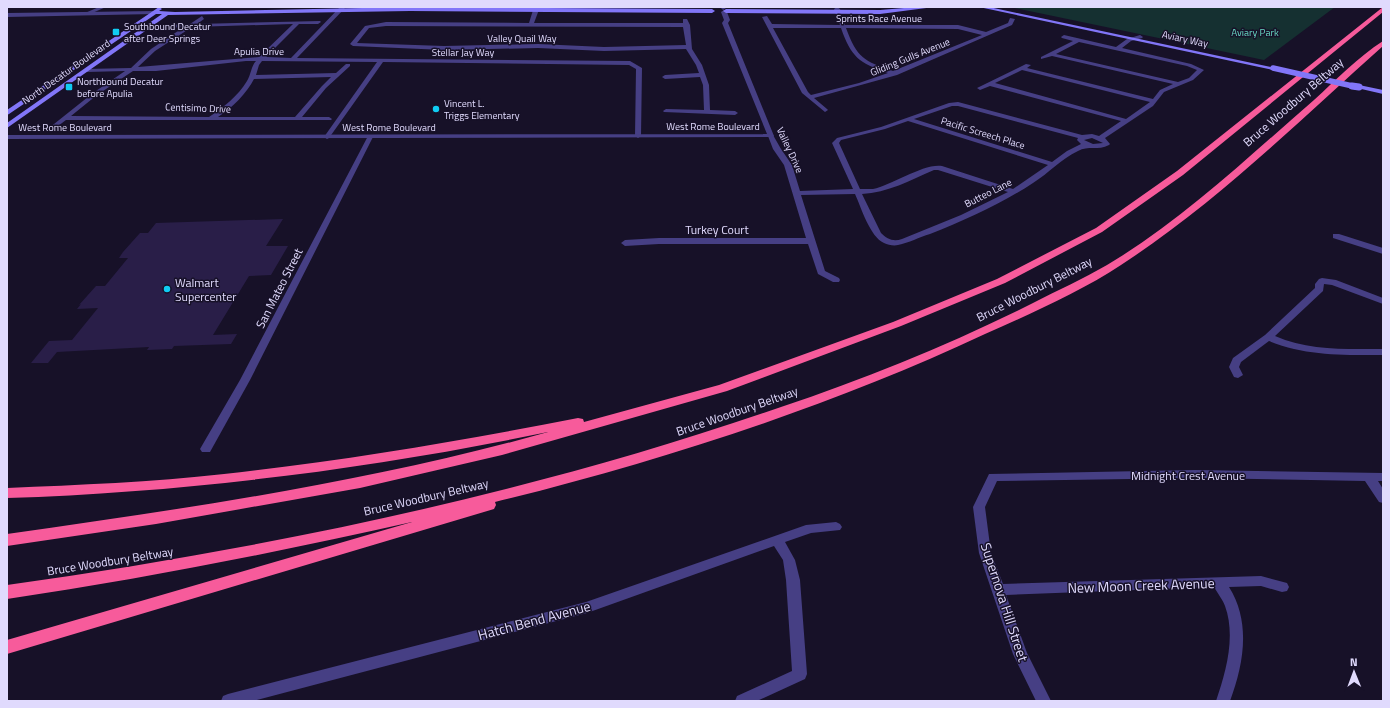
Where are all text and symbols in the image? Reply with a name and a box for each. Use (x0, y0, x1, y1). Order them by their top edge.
street label: Sprints Race Avenue (836, 11, 922, 26)
place label: Southbound Decatur after Deer Springs (124, 19, 211, 46)
park label: Aviary Park (1231, 25, 1279, 40)
marker: Southbound Decatur after Deer Springs (111, 27, 121, 37)
street label: Aviary Way (1161, 27, 1210, 51)
street label: Valley Quail Way (487, 31, 557, 46)
street label: Gliding Gulls Avenue (868, 34, 952, 80)
street label: North Decatur Boulevard (19, 36, 113, 108)
street label: Apulia Drive (234, 44, 284, 59)
street label: Stellar Jay Way (432, 45, 494, 60)
street label: Bruce Woodbury Beltway (1239, 53, 1348, 151)
place label: Northbound Decatur before Apulia (77, 74, 164, 101)
marker: Northbound Decatur before Apulia (64, 82, 74, 92)
place label: Vincent L. Triggs Elementary (444, 96, 520, 123)
street label: Centisimo Drive (165, 99, 231, 117)
marker: Vincent L. Triggs Elementary (431, 104, 441, 114)
street label: Pacific Screech Place (939, 113, 1027, 153)
street label: West Rome Boulevard (666, 119, 760, 134)
street label: West Rome Boulevard (18, 120, 112, 135)
street label: West Rome Boulevard (342, 120, 436, 135)
street label: Valley Drive (773, 125, 807, 175)
street label: Butteo Lane (962, 175, 1014, 211)
street label: Turkey Court (685, 220, 749, 239)
street label: San Mateo Street (251, 244, 308, 331)
street label: Bruce Woodbury Beltway (973, 251, 1095, 326)
place label: Walmart Supercenter (175, 273, 236, 306)
marker: Walmart Supercenter (162, 284, 172, 294)
street label: Bruce Woodbury Beltway (674, 381, 801, 441)
street label: Midnight Crest Avenue (1131, 466, 1245, 485)
street label: Bruce Woodbury Beltway (362, 473, 491, 521)
street label: Supernova Hill Street (976, 540, 1034, 664)
street label: Bruce Woodbury Beltway (45, 542, 175, 580)
street label: New Moon Creek Avenue (1067, 572, 1215, 598)
street label: Hatch Bend Avenue (475, 595, 593, 645)
north arrow (1334, 652, 1374, 692)
text: N (1350, 654, 1358, 670)

